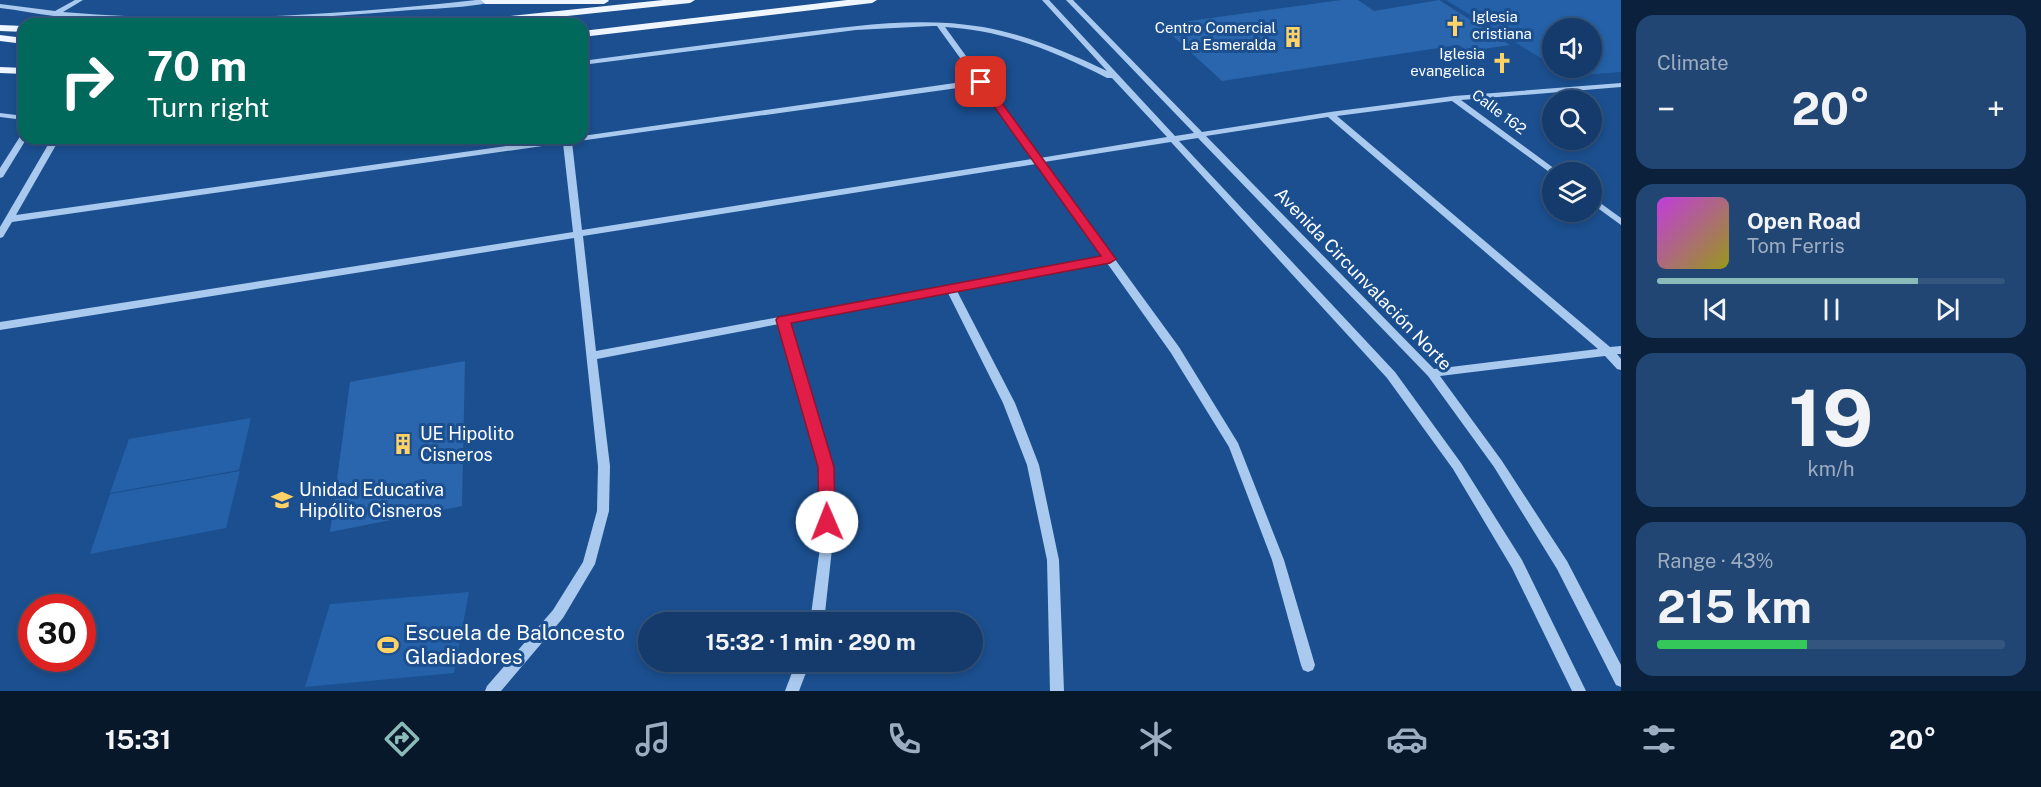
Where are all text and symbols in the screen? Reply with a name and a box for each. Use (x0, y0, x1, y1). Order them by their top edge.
place label: Iglesia cristiana (1472, 8, 1532, 42)
church icon: Iglesia cristiana (1443, 14, 1467, 38)
map controls (1542, 18, 1602, 222)
button: sound (1542, 18, 1602, 78)
place label: Centro Comercial La Esmeralda (1155, 19, 1276, 53)
building icon: Centro Comercial La Esmeralda (1281, 25, 1305, 49)
text: 70 m (147, 41, 247, 90)
icon: right (48, 42, 126, 120)
place label: Iglesia evangelica (1410, 45, 1485, 79)
church icon: Iglesia evangelica (1490, 51, 1514, 75)
text: Climate (1657, 51, 1729, 75)
pin (955, 56, 1006, 107)
icon: arrive (964, 65, 997, 98)
text: 20° (1792, 82, 1870, 135)
street label: Calle 162 (1469, 86, 1530, 138)
button: search (1542, 90, 1602, 150)
text: − (1657, 90, 1675, 128)
text: + (1987, 90, 2005, 128)
text: Turn right (147, 91, 270, 123)
button: layers (1542, 162, 1602, 222)
street label: Avenida Circunvalación Norte (1271, 183, 1456, 374)
text: Open Road (1747, 208, 1861, 234)
text: Tom Ferris (1747, 234, 1845, 258)
icon: previous (1699, 293, 1732, 326)
icon: pause (1815, 293, 1848, 326)
icon: next (1931, 293, 1964, 326)
text: 19 (1789, 372, 1873, 464)
place label: UE Hipolito Cisneros (420, 423, 514, 465)
building icon: UE Hipolito Cisneros (391, 432, 415, 456)
text: km/h (1807, 457, 1855, 481)
place label: Unidad Educativa Hipólito Cisneros (299, 479, 444, 521)
school or university icon: Unidad Educativa Hipólito Cisneros (270, 488, 294, 512)
position arrow (795, 490, 859, 554)
text: Range · 43% (1657, 549, 1774, 573)
text: 215 km (1657, 580, 1812, 633)
speed limit sign: 30 (18, 594, 96, 672)
place label: Escuela de Baloncesto Gladiadores (405, 620, 625, 669)
text: 15:32 · 1 min · 290 m (705, 629, 916, 655)
sports icon: Escuela de Baloncesto Gladiadores (376, 633, 400, 657)
icon: directions (381, 718, 423, 760)
icon: music (632, 718, 674, 760)
icon: phone (883, 718, 925, 760)
icon: climate (1135, 718, 1177, 760)
icon: car (1386, 718, 1428, 760)
icon: filters (1638, 718, 1680, 760)
text: 15:31 (105, 723, 171, 755)
text: 20° (1889, 723, 1936, 755)

